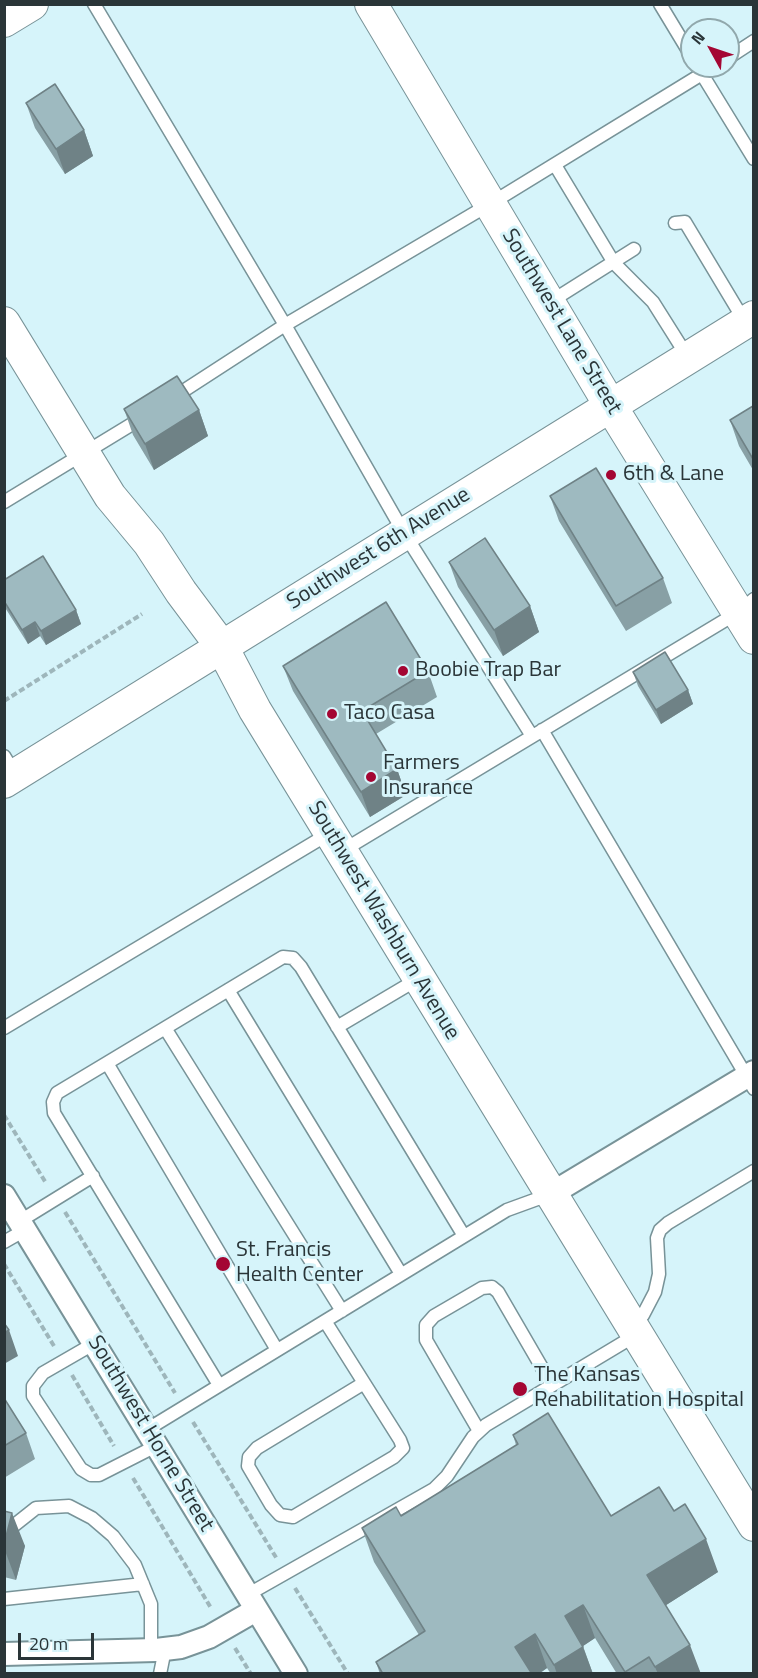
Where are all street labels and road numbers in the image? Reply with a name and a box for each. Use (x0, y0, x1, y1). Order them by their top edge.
street label: Southwest Lane Street (495, 225, 627, 419)
street label: Southwest 6th Avenue (283, 482, 475, 616)
street label: Southwest Washburn Avenue (301, 797, 465, 1045)
street label: Southwest Horne Street (81, 1331, 219, 1537)

